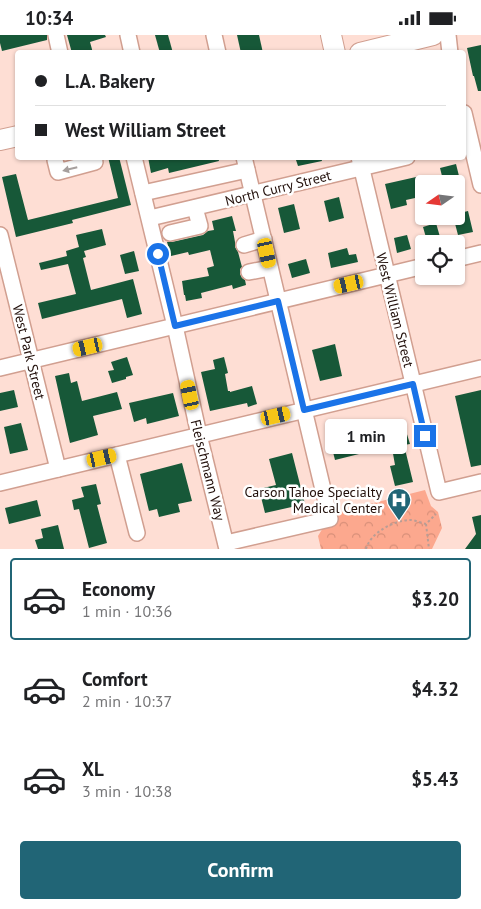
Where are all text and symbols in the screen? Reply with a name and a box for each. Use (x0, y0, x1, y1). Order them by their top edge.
text: 10:34 (25, 6, 73, 30)
text: L.A. Bakery (65, 69, 155, 93)
text: West William Street (65, 118, 226, 142)
one-way arrow (63, 165, 78, 173)
street label: North Curry Street (223, 166, 333, 210)
north arrow (415, 175, 465, 225)
map controls (415, 175, 465, 285)
button: locate (415, 235, 465, 285)
car (256, 237, 277, 269)
route start (147, 243, 169, 265)
street label: West William Street (372, 251, 418, 369)
car (332, 273, 365, 295)
street label: West Park Street (8, 303, 50, 402)
car (71, 336, 104, 358)
car (179, 379, 200, 411)
car (259, 405, 292, 427)
street label: Fleischmann Way (187, 418, 229, 523)
callout: 1 min (325, 419, 408, 453)
route end (414, 425, 436, 447)
text: 1 min (346, 426, 386, 446)
car (85, 447, 118, 469)
place label: Carson Tahoe Specialty Medical Center (245, 483, 382, 517)
hospital icon: Carson Tahoe Specialty Medical Center (386, 487, 412, 521)
icon: car (22, 577, 67, 622)
text: Economy (82, 577, 155, 601)
text: $3.20 (411, 587, 459, 611)
text: 1 min · 10:36 (82, 601, 172, 621)
icon: car (22, 667, 67, 712)
text: Comfort (82, 667, 148, 691)
text: $4.32 (411, 677, 459, 701)
text: 2 min · 10:37 (82, 691, 172, 711)
icon: car (22, 757, 67, 802)
text: XL (82, 757, 104, 781)
text: $5.43 (411, 767, 459, 791)
text: 3 min · 10:38 (82, 781, 172, 801)
button: Confirm (20, 841, 461, 899)

